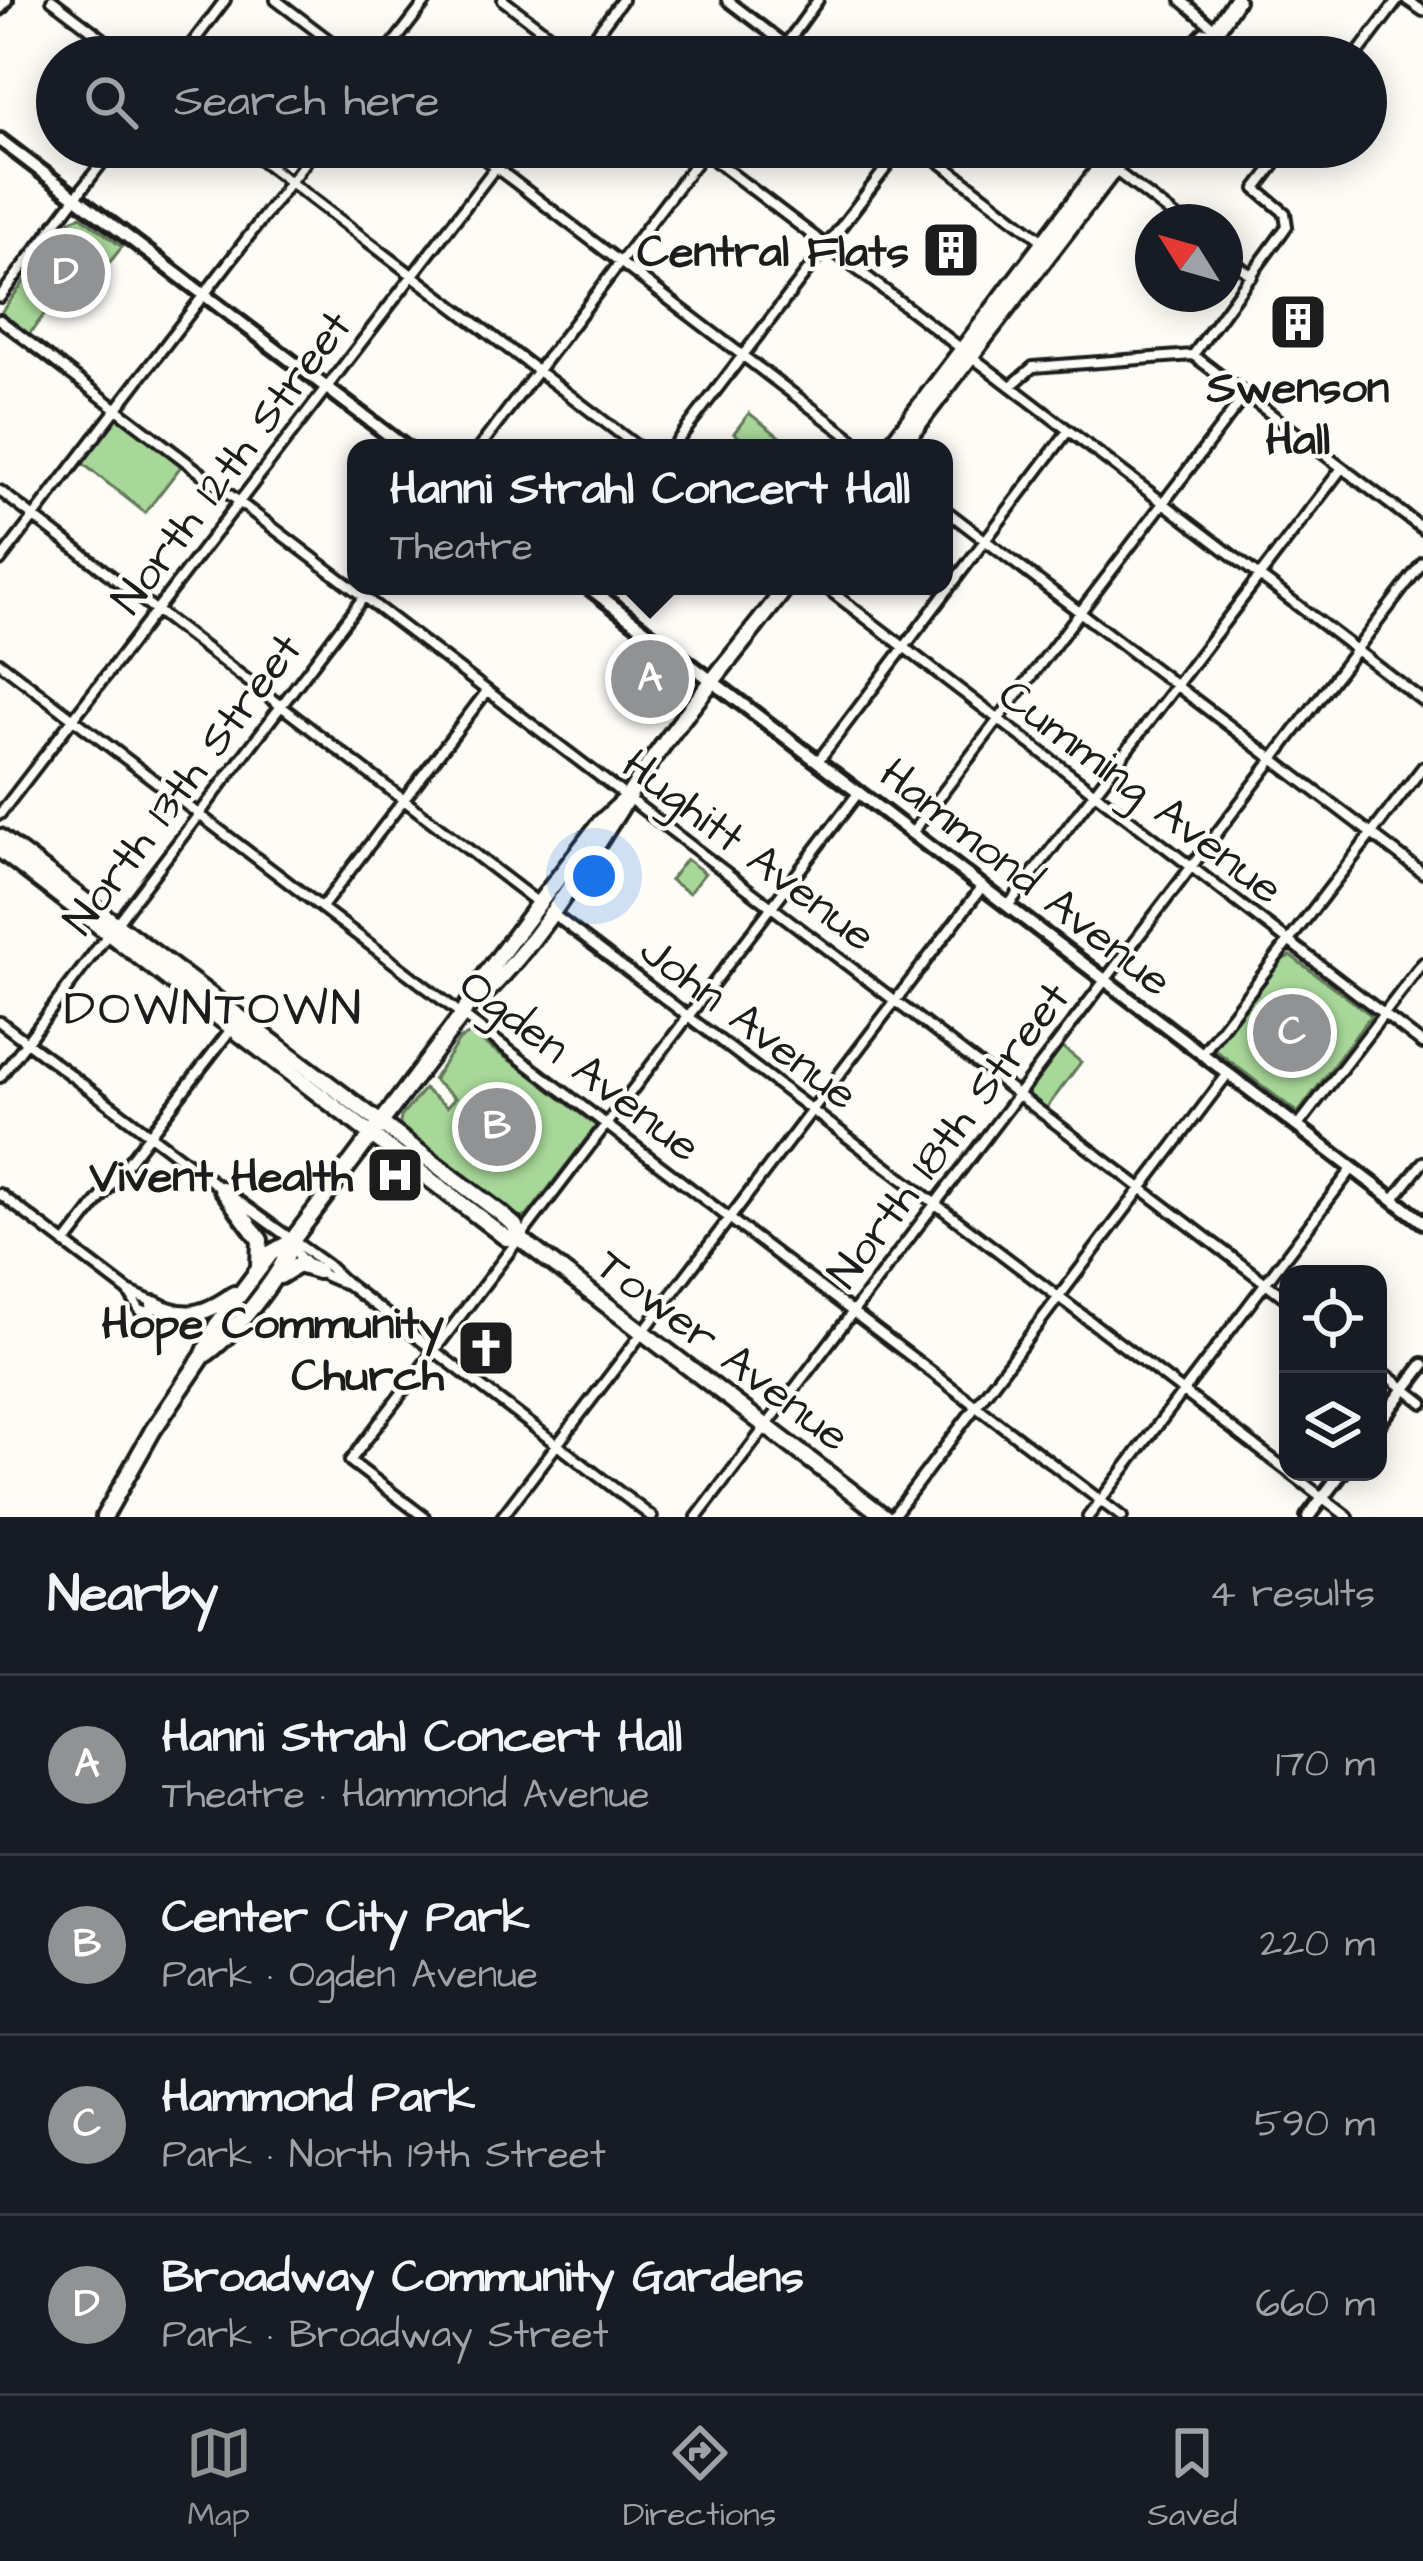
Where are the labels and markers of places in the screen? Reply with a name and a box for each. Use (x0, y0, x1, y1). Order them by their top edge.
building icon: Central Flats (920, 219, 982, 281)
place label: Central Flats (637, 222, 909, 284)
pin: D (27, 228, 105, 318)
building icon: Swenson Hall (1267, 291, 1329, 353)
place label: Swenson Hall (1206, 358, 1389, 472)
pin: A (611, 634, 689, 724)
pin: C (1253, 988, 1331, 1078)
pin: B (458, 1082, 536, 1172)
hospital icon: Vivent Health (364, 1144, 426, 1206)
place label: Vivent Health (89, 1147, 354, 1209)
place label: Hope Community Church (102, 1294, 445, 1408)
church icon: Hope Community Church (455, 1317, 517, 1379)

